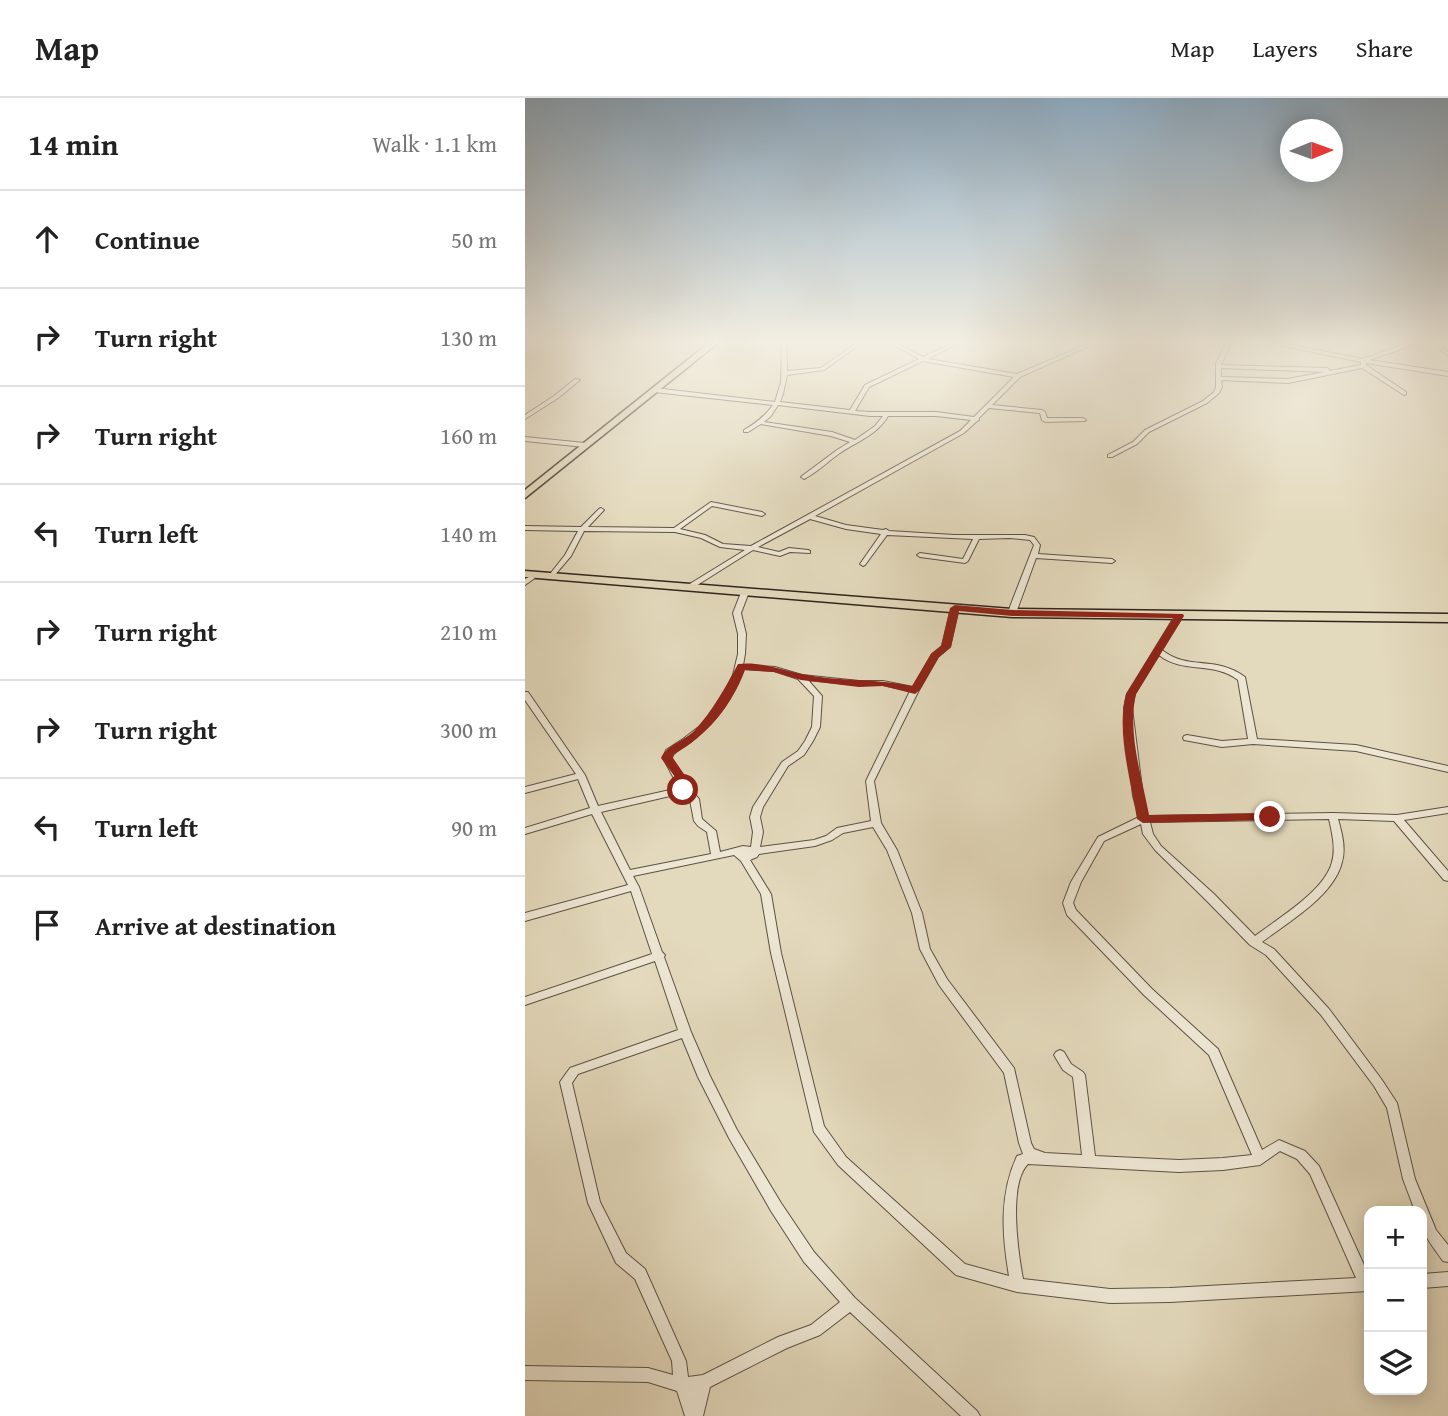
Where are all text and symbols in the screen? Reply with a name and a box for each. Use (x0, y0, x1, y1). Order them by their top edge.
text: Map (35, 24, 99, 72)
text: Map (1171, 31, 1214, 66)
text: Layers (1252, 31, 1318, 66)
text: Share (1356, 31, 1413, 66)
north arrow (1280, 119, 1343, 182)
text: 14 min (28, 122, 118, 166)
text: Walk · 1.1 km (372, 127, 497, 160)
icon: ahead (28, 220, 66, 258)
text: Continue (95, 220, 200, 259)
text: 50 m (451, 223, 497, 256)
icon: right (28, 318, 66, 356)
text: Turn right (95, 318, 217, 357)
text: 130 m (440, 321, 497, 354)
icon: right (28, 416, 66, 454)
text: Turn right (95, 416, 217, 455)
text: 160 m (440, 419, 497, 452)
icon: left (28, 514, 66, 552)
text: Turn left (95, 514, 198, 553)
text: 140 m (440, 517, 497, 550)
icon: right (28, 612, 66, 650)
text: Turn right (95, 612, 217, 651)
text: 210 m (440, 615, 497, 648)
icon: right (28, 710, 66, 748)
text: Turn right (95, 710, 217, 749)
text: 300 m (440, 713, 497, 746)
route start (667, 774, 698, 805)
route end (1254, 801, 1285, 832)
icon: left (28, 808, 66, 846)
text: Turn left (95, 808, 198, 847)
text: 90 m (451, 811, 497, 844)
icon: arrive (28, 906, 66, 944)
text: Arrive at destination (95, 906, 336, 945)
map controls (1364, 1206, 1427, 1395)
button: + (1364, 1206, 1427, 1269)
button: − (1364, 1269, 1427, 1332)
button: layers (1364, 1332, 1427, 1395)

